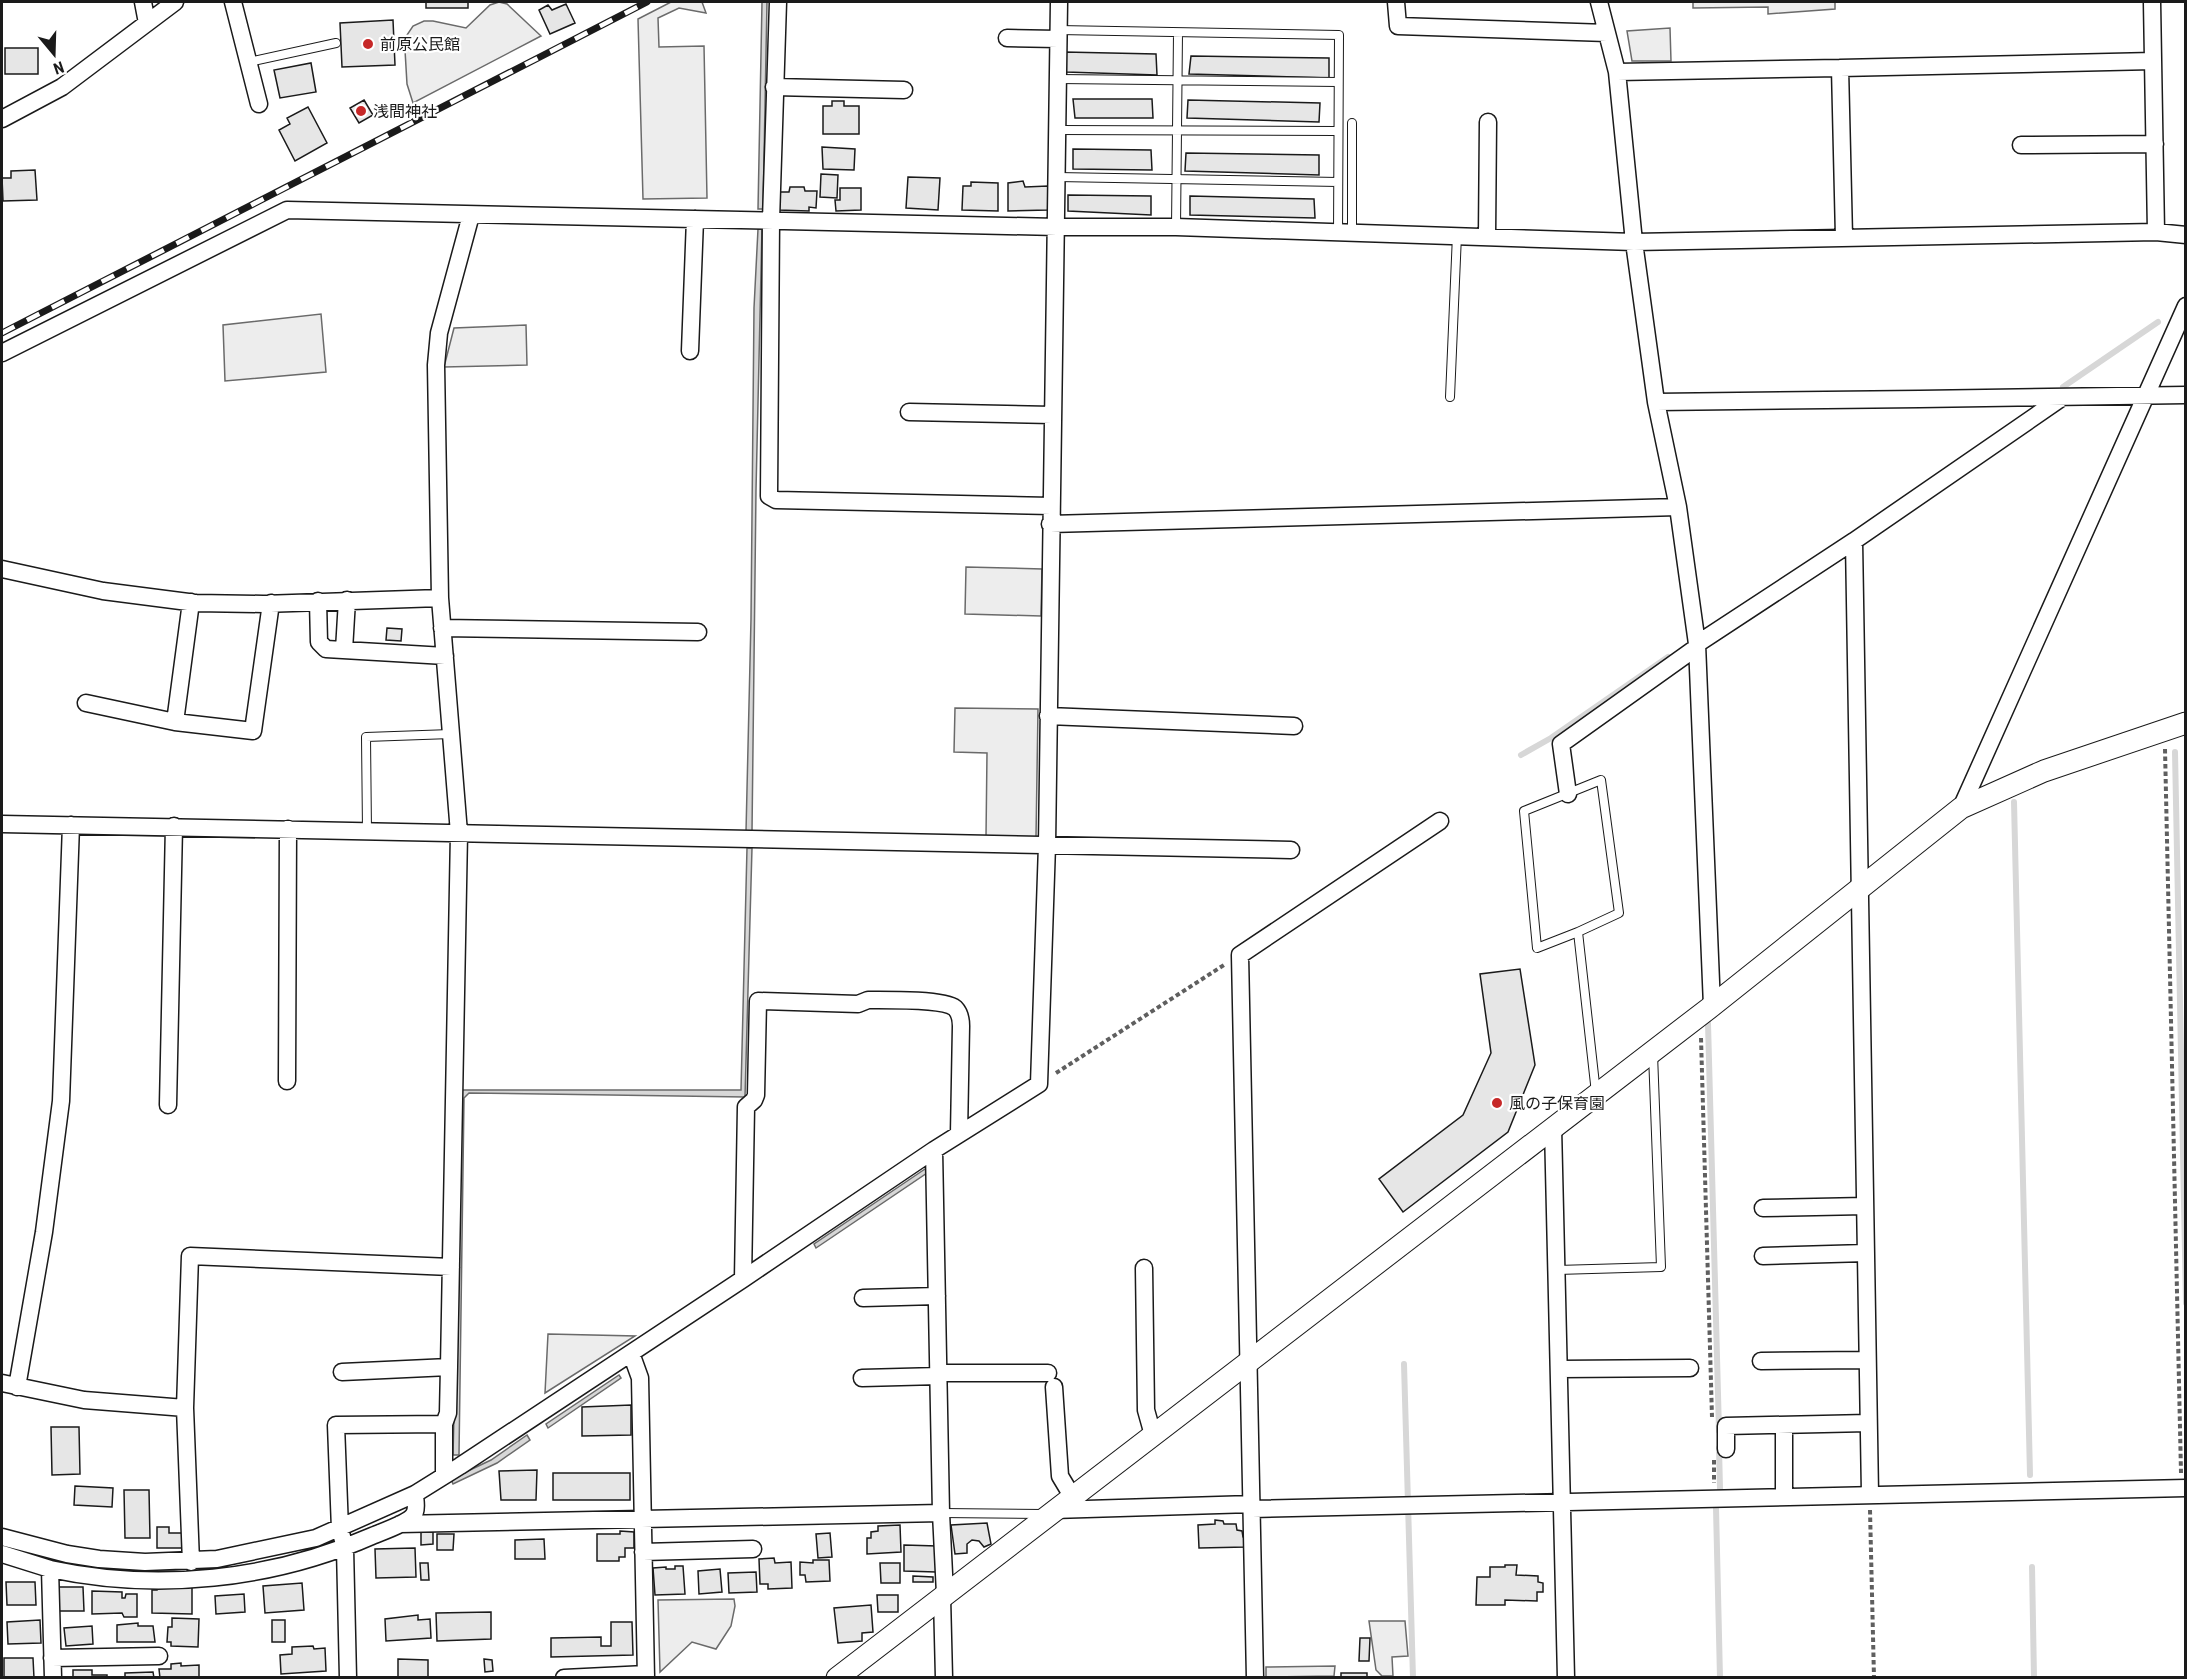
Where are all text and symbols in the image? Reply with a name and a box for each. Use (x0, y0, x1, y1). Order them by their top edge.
north arrow (24, 24, 84, 84)
place label: 前原公民館 (380, 35, 460, 54)
marker: 前原公民館 (361, 37, 375, 51)
text: N (51, 57, 66, 78)
place label: 浅間神社 (373, 102, 437, 121)
marker: 浅間神社 (354, 104, 368, 118)
place label: 風の子保育園 (1509, 1094, 1605, 1113)
marker: 風の子保育園 (1490, 1096, 1504, 1110)

